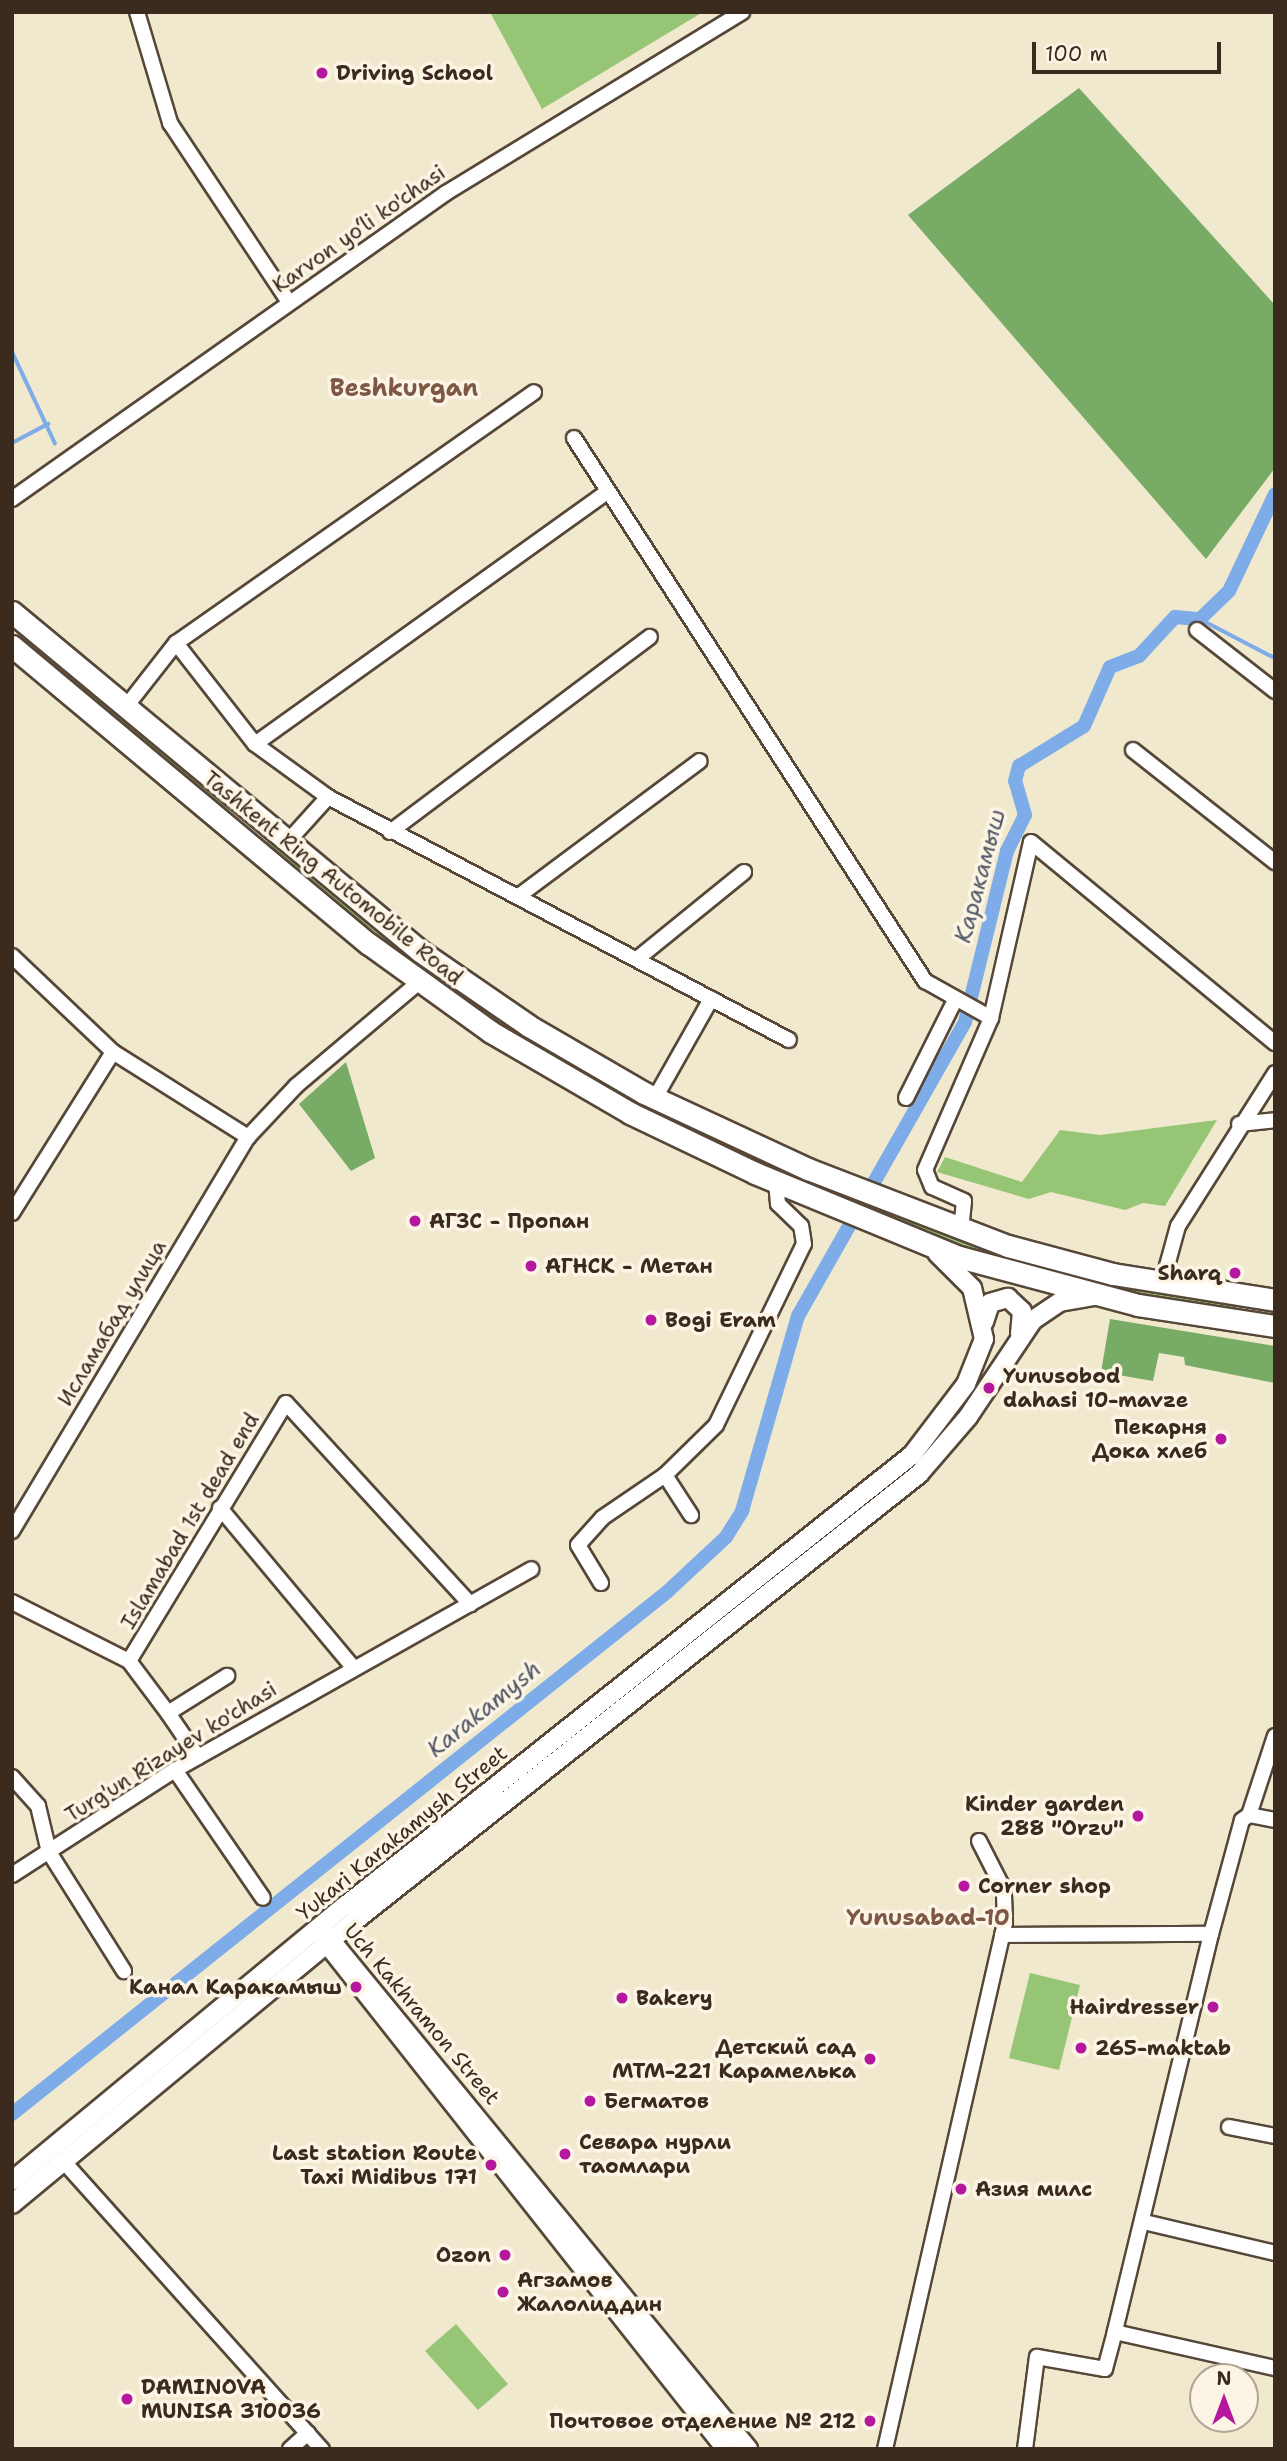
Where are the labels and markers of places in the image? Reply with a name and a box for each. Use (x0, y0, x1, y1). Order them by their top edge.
place label: Driving School (336, 60, 493, 86)
marker: Driving School (314, 65, 330, 81)
place label: АГЗС - Пропан (429, 1208, 589, 1234)
marker: АГЗС - Пропан (407, 1213, 423, 1229)
place label: АГНСК - Метан (545, 1253, 713, 1279)
marker: АГНСК - Метан (523, 1258, 539, 1274)
place label: Sharq (1157, 1260, 1221, 1286)
marker: Sharq (1227, 1265, 1243, 1281)
place label: Bogi Eram (665, 1307, 776, 1333)
marker: Bogi Eram (643, 1312, 659, 1328)
place label: Yunusobod dahasi 10-mavze (1003, 1363, 1188, 1413)
marker: Yunusobod dahasi 10-mavze (981, 1380, 997, 1396)
place label: Пекарня Дока хлеб (1092, 1414, 1207, 1464)
marker: Пекарня Дока хлеб (1213, 1431, 1229, 1447)
place label: Kinder garden 288 "Orzu" (965, 1791, 1124, 1841)
marker: Kinder garden 288 "Orzu" (1130, 1808, 1146, 1824)
place label: Corner shop (978, 1873, 1111, 1899)
marker: Corner shop (956, 1878, 972, 1894)
place label: Канал Каракамыш (129, 1974, 342, 2000)
marker: Канал Каракамыш (348, 1979, 364, 1995)
place label: Bakery (636, 1985, 713, 2011)
marker: Bakery (614, 1990, 630, 2006)
place label: Hairdresser (1069, 1994, 1199, 2020)
marker: Hairdresser (1205, 1999, 1221, 2015)
place label: Детский сад МТМ-221 Карамелька (612, 2034, 856, 2084)
place label: 265-maktab (1095, 2035, 1231, 2061)
marker: 265-maktab (1073, 2040, 1089, 2056)
marker: Детский сад МТМ-221 Карамелька (862, 2051, 878, 2067)
place label: Бегматов (604, 2088, 709, 2114)
marker: Бегматов (582, 2093, 598, 2109)
place label: Севара нурли таомлари (579, 2129, 731, 2179)
place label: Last station Route Taxi Midibus 171 (272, 2140, 477, 2190)
marker: Севара нурли таомлари (557, 2146, 573, 2162)
marker: Last station Route Taxi Midibus 171 (483, 2157, 499, 2173)
place label: Азия милс (975, 2176, 1092, 2202)
marker: Азия милс (953, 2181, 969, 2197)
place label: Ozon (436, 2242, 491, 2268)
marker: Ozon (497, 2247, 513, 2263)
place label: Агзамов Жалолиддин (517, 2267, 662, 2317)
marker: Агзамов Жалолиддин (495, 2284, 511, 2300)
place label: DAMINOVA MUNISA 310036 (141, 2374, 321, 2424)
marker: DAMINOVA MUNISA 310036 (119, 2391, 135, 2407)
place label: Почтовое отделение № 212 (549, 2408, 856, 2434)
marker: Почтовое отделение № 212 (862, 2413, 878, 2429)

